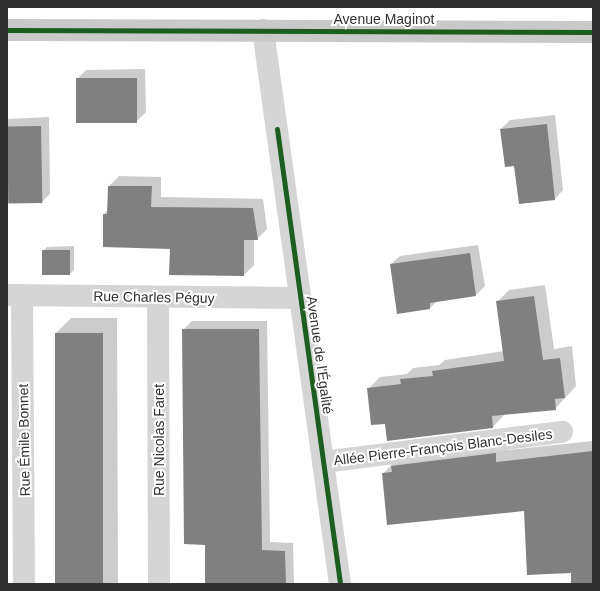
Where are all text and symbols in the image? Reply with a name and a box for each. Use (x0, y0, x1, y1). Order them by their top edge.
street label: Avenue Maginot (334, 11, 434, 27)
street label: Rue Charles Péguy (93, 288, 215, 306)
street label: Avenue de l'Égalité (303, 295, 337, 415)
street label: Rue Émile Bonnet (15, 383, 33, 497)
street label: Rue Nicolas Faret (151, 384, 167, 496)
street label: Allée Pierre-François Blanc-Desiles (333, 425, 553, 469)

